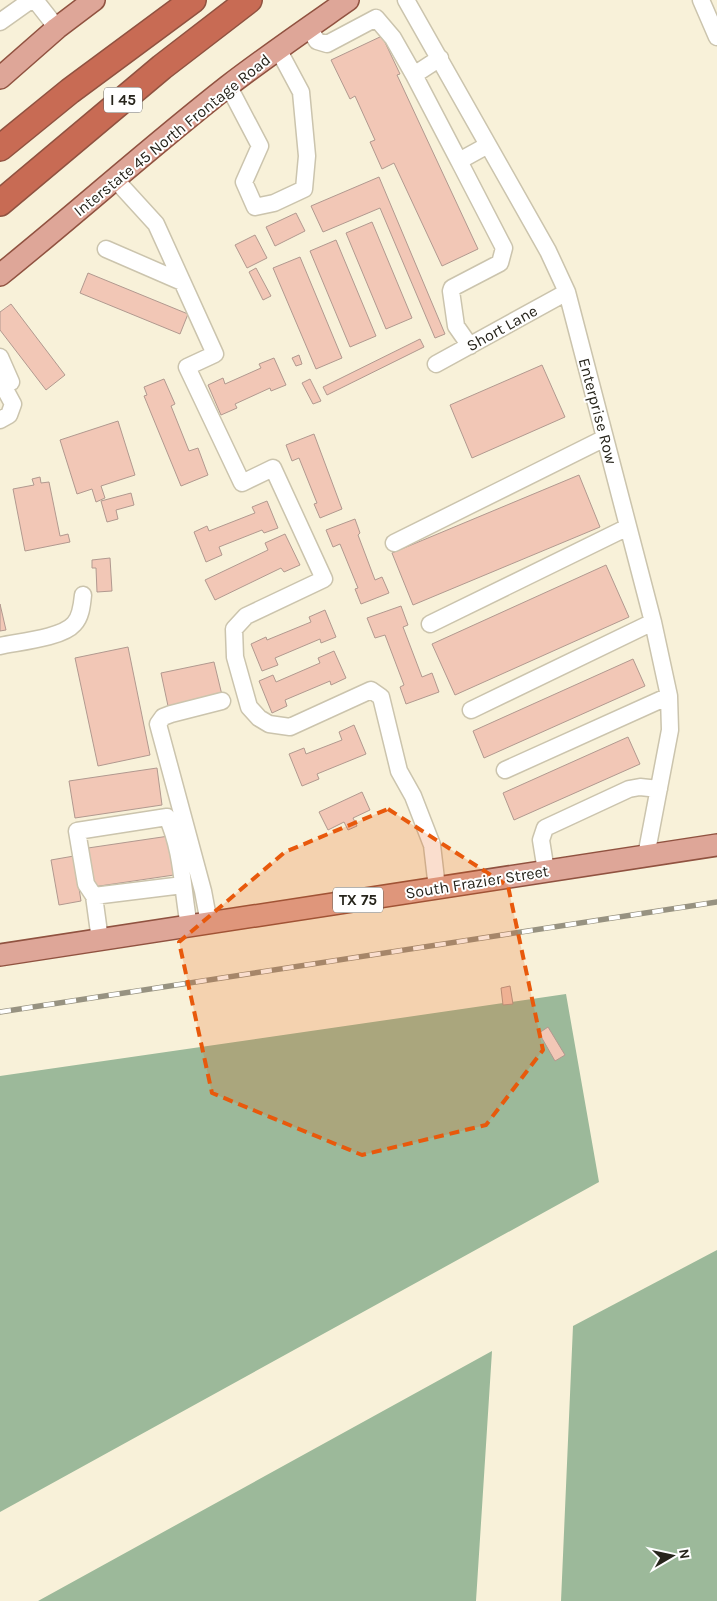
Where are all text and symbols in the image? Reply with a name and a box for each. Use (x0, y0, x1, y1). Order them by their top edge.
street label: Interstate 45 North Frontage Road (70, 50, 274, 220)
road number: I 45 (104, 88, 142, 112)
street label: Short Lane (463, 301, 541, 355)
street label: Enterprise Row (575, 356, 621, 467)
street label: South Frazier Street (404, 861, 550, 903)
road number: TX 75 (333, 888, 383, 912)
north arrow (647, 1531, 697, 1581)
text: N (675, 1548, 694, 1560)

